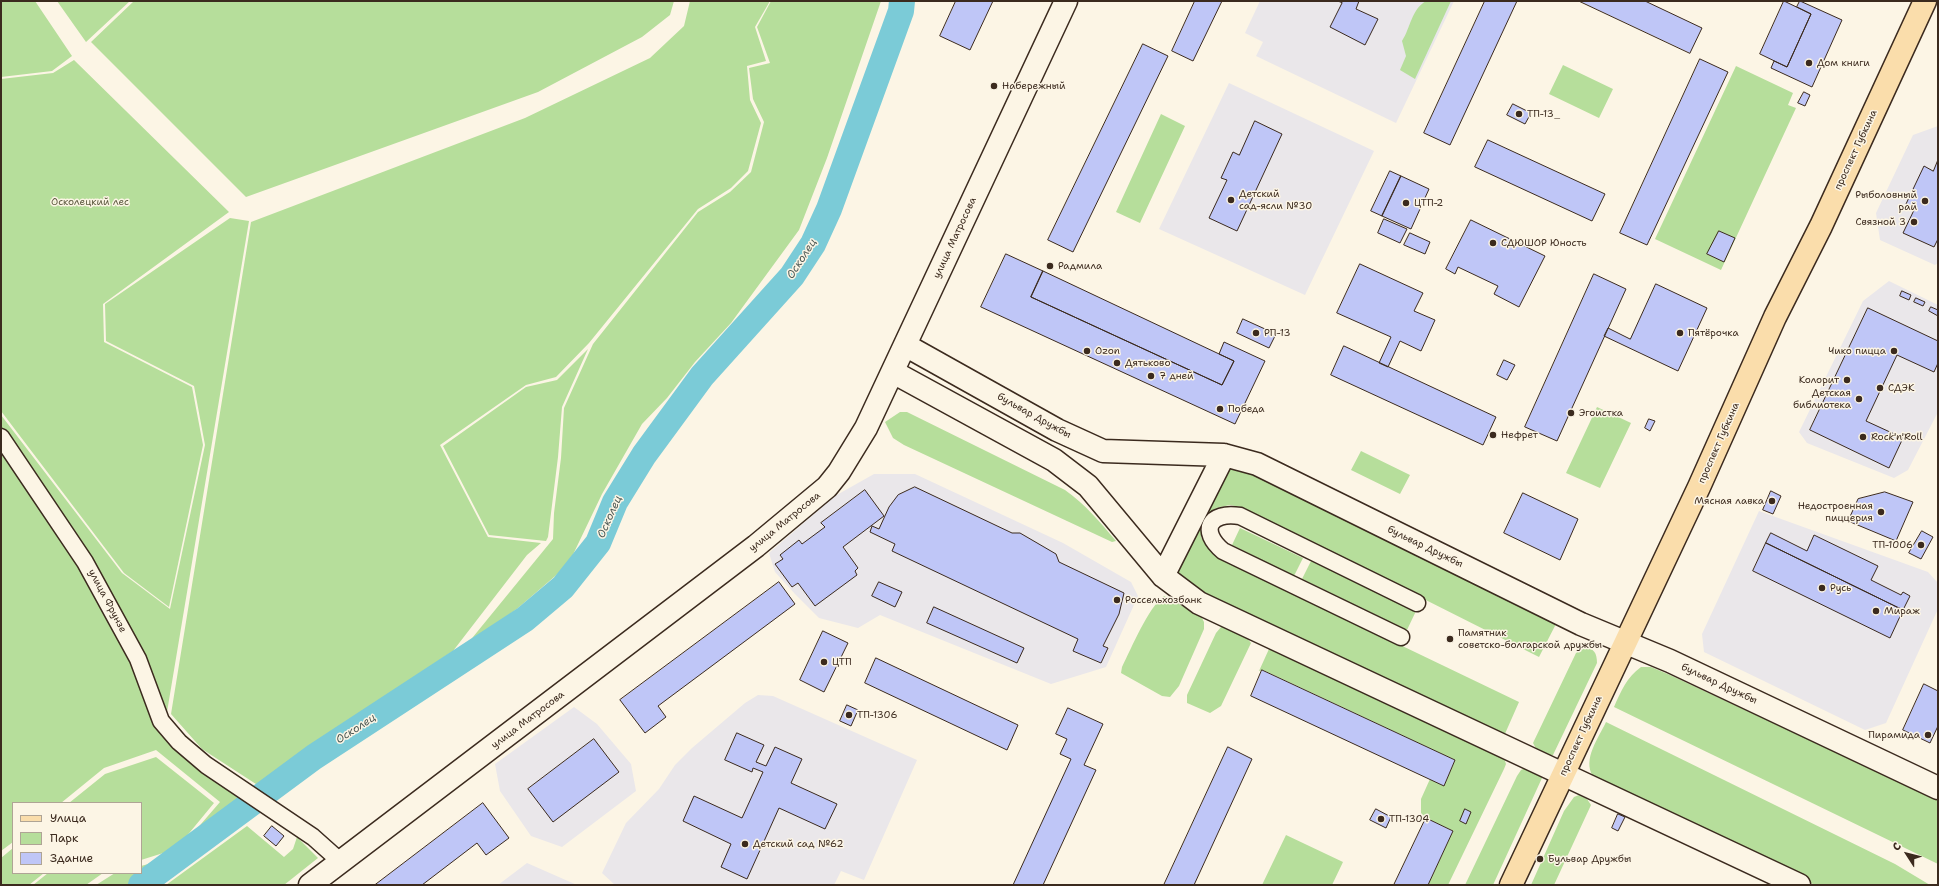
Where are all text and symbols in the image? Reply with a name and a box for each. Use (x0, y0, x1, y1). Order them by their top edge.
place label: Дом книги (1817, 57, 1870, 69)
marker: Дом книги (1804, 58, 1814, 68)
place label: Набережный (1002, 80, 1065, 92)
marker: Набережный (989, 81, 999, 91)
place label: ТП-13_ (1527, 108, 1561, 120)
street label: проспект Губкина (1832, 108, 1880, 192)
marker: ТП-13_ (1514, 109, 1524, 119)
place label: Детский сад-ясли №30 (1239, 188, 1312, 212)
place label: Рыболовный рай (1855, 189, 1917, 212)
street label: улица Матросова (931, 195, 979, 281)
marker: Детский сад-ясли №30 (1226, 195, 1236, 205)
park label: Осколецкий лес (51, 196, 129, 208)
marker: Рыболовный рай (1920, 196, 1930, 206)
place label: ЦТП-2 (1414, 197, 1443, 209)
marker: ЦТП-2 (1401, 198, 1411, 208)
place label: Связной 3 (1856, 216, 1906, 228)
marker: Связной 3 (1909, 217, 1919, 227)
water label: Осколец (784, 237, 820, 281)
place label: СДЮШОР Юность (1501, 237, 1587, 249)
marker: СДЮШОР Юность (1488, 238, 1498, 248)
place label: Радмила (1058, 260, 1102, 272)
marker: Радмила (1045, 261, 1055, 271)
place label: РП-13 (1264, 327, 1290, 339)
place label: Пятёрочка (1688, 327, 1739, 339)
marker: РП-13 (1251, 328, 1261, 338)
marker: Пятёрочка (1675, 328, 1685, 338)
place label: Ozon (1095, 345, 1120, 357)
place label: Чико пицца (1828, 345, 1886, 357)
marker: Ozon (1082, 346, 1092, 356)
marker: Чико пицца (1889, 346, 1899, 356)
place label: Дятьково (1125, 357, 1170, 369)
marker: Дятьково (1112, 358, 1122, 368)
place label: 7 дней (1159, 370, 1194, 382)
marker: 7 дней (1146, 371, 1156, 381)
place label: Колорит (1799, 374, 1839, 386)
marker: Колорит (1842, 375, 1852, 385)
place label: СДЭК (1888, 382, 1914, 394)
marker: СДЭК (1875, 383, 1885, 393)
place label: Детская библиотека (1793, 387, 1851, 410)
street label: бульвар Дружбы (995, 391, 1073, 441)
marker: Детская библиотека (1854, 394, 1864, 404)
street label: проспект Губкина (1696, 401, 1742, 485)
place label: Победа (1228, 403, 1265, 415)
marker: Победа (1215, 404, 1225, 414)
place label: Эгоистка (1579, 407, 1623, 419)
marker: Эгоистка (1566, 408, 1576, 418)
place label: Нефрет (1501, 429, 1538, 441)
marker: Нефрет (1488, 430, 1498, 440)
place label: Rock'n'Roll (1871, 431, 1923, 443)
marker: Rock'n'Roll (1858, 432, 1868, 442)
street label: улица Матросова (747, 490, 823, 554)
water label: Осколец (595, 494, 625, 540)
place label: Мясная лавка (1694, 495, 1764, 507)
marker: Мясная лавка (1767, 496, 1777, 506)
place label: Недостроенная пиццерия (1798, 500, 1873, 524)
marker: Недостроенная пиццерия (1876, 507, 1886, 517)
street label: бульвар Дружбы (1385, 523, 1465, 571)
place label: ТП-1006 (1872, 539, 1913, 551)
marker: ТП-1006 (1916, 540, 1926, 550)
street label: улица Фрунзе (85, 567, 129, 635)
place label: Русь (1830, 582, 1851, 594)
marker: Русь (1817, 583, 1827, 593)
place label: Россельхозбанк (1125, 594, 1202, 606)
marker: Россельхозбанк (1112, 595, 1122, 605)
place label: Мираж (1884, 605, 1920, 617)
marker: Мираж (1871, 606, 1881, 616)
place label: Памятник советско-болгарской дружбы (1458, 627, 1602, 650)
marker: Памятник советско-болгарской дружбы (1445, 634, 1455, 644)
place label: ЦТП (832, 656, 852, 668)
marker: ЦТП (819, 657, 829, 667)
street label: бульвар Дружбы (1679, 661, 1759, 707)
street label: улица Матросова (489, 689, 567, 751)
street label: проспект Губкина (1557, 694, 1605, 778)
place label: ТП-1306 (857, 709, 897, 721)
marker: ТП-1306 (844, 710, 854, 720)
water label: Осколец (334, 711, 378, 747)
place label: Пирамида (1868, 729, 1920, 741)
marker: Пирамида (1923, 730, 1933, 740)
legend (12, 802, 142, 874)
text: Улица (50, 810, 86, 826)
place label: ТП-1304 (1389, 813, 1429, 825)
marker: ТП-1304 (1376, 814, 1386, 824)
text: Парк (50, 830, 78, 846)
north arrow (1887, 834, 1927, 874)
place label: Детский сад №62 (753, 838, 843, 850)
marker: Детский сад №62 (740, 839, 750, 849)
text: С (1889, 840, 1905, 854)
text: Здание (50, 850, 93, 866)
place label: Бульвар Дружбы (1548, 853, 1631, 865)
marker: Бульвар Дружбы (1535, 854, 1545, 864)

